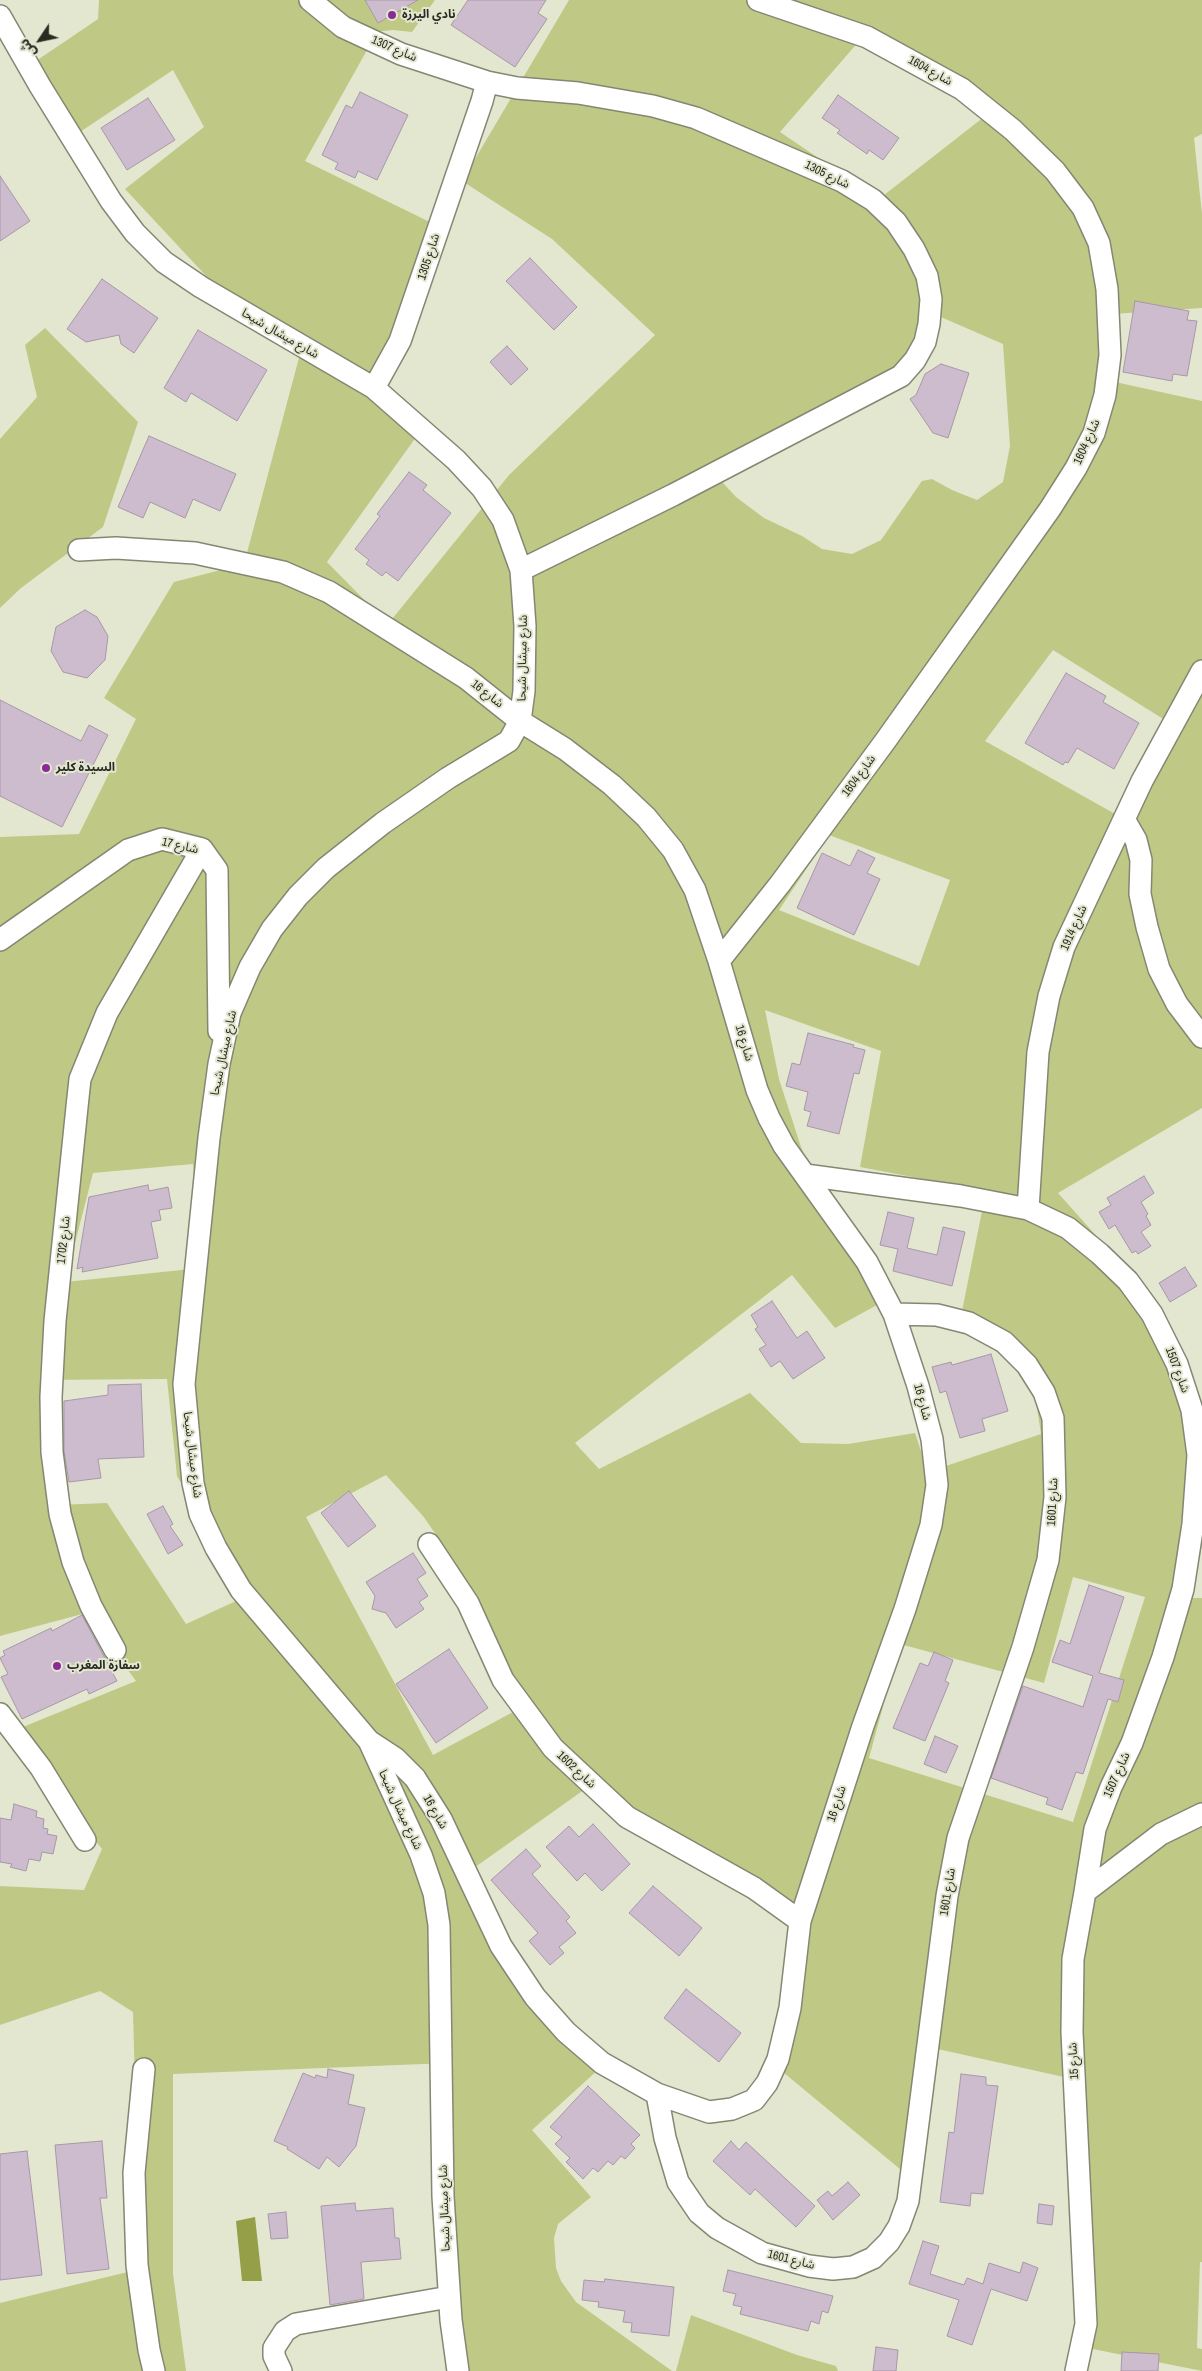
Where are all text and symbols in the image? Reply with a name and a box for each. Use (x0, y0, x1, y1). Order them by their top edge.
place label: نادي اليرزة (402, 8, 456, 22)
marker: نادي اليرزة (386, 9, 398, 21)
north arrow (15, 15, 65, 65)
street label: شارع 1307 (369, 33, 419, 65)
text: ش (15, 35, 40, 61)
street label: شارع 1604 (906, 53, 954, 89)
street label: شارع 1305 (802, 158, 852, 192)
street label: شارع 1305 (415, 232, 443, 282)
street label: شارع ميشال شيحا (239, 306, 321, 362)
street label: شارع 1604 (1071, 417, 1103, 467)
street label: شارع ميشال شيحا (515, 615, 531, 701)
street label: شارع 16 (468, 677, 506, 711)
street label: شارع 1604 (839, 752, 879, 800)
place label: السيدة كلير (56, 761, 115, 775)
marker: السيدة كلير (40, 762, 52, 774)
street label: شارع 17 (160, 835, 200, 857)
street label: شارع 1914 (1058, 903, 1090, 953)
street label: شارع ميشال شيحا (208, 1009, 240, 1097)
street label: شارع 16 (732, 1023, 756, 1063)
street label: شارع 1702 (54, 1215, 74, 1265)
street label: شارع 1507 (1162, 1345, 1192, 1395)
street label: شارع 16 (910, 1382, 934, 1422)
street label: شارع ميشال شيحا (180, 1411, 204, 1499)
street label: شارع 1601 (1045, 1478, 1061, 1526)
place label: سفارة المغرب (67, 1659, 140, 1673)
marker: سفارة المغرب (51, 1660, 63, 1672)
street label: شارع 1602 (554, 1748, 598, 1792)
street label: شارع 1507 (1101, 1750, 1133, 1800)
street label: شارع ميشال شيحا (375, 1768, 425, 1852)
street label: شارع 16 (824, 1784, 850, 1824)
street label: شارع 16 (419, 1792, 451, 1832)
street label: شارع 1601 (937, 1867, 959, 1917)
street label: شارع 15 (1066, 2042, 1082, 2080)
street label: شارع ميشال شيحا (436, 2164, 454, 2252)
street label: شارع 1601 (766, 2247, 816, 2273)

